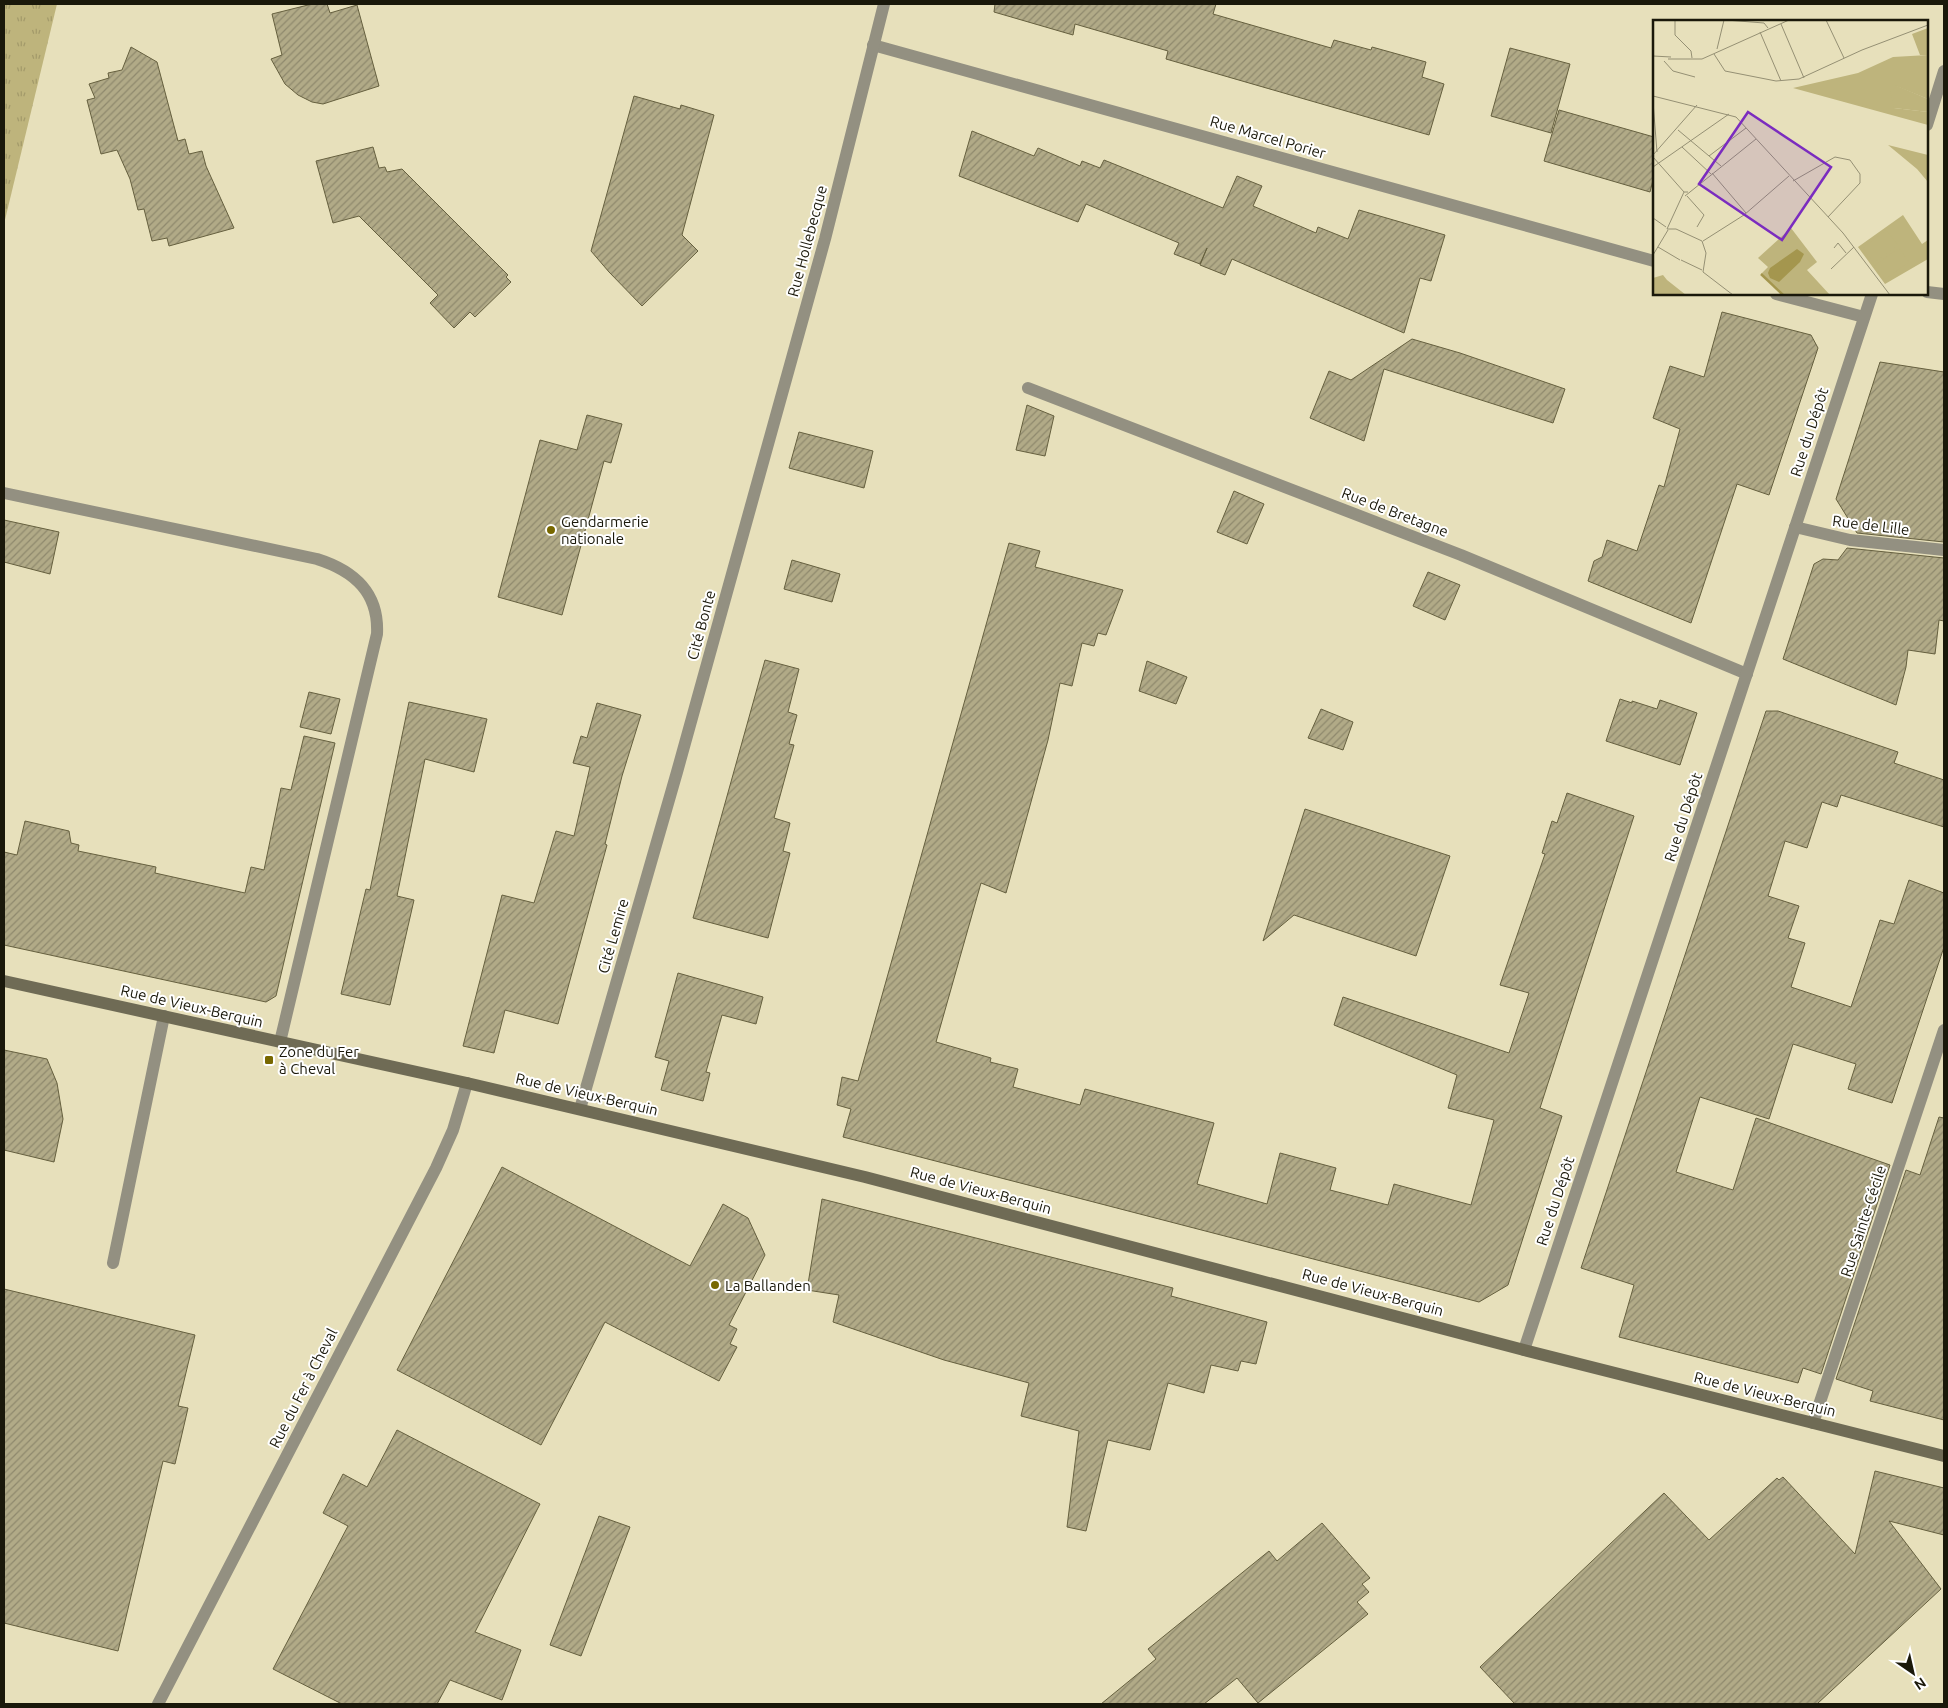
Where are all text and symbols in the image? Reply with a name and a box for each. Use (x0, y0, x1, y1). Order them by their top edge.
inset map (1653, 20, 1928, 295)
street label: Rue Marcel Porier (1208, 112, 1328, 162)
street label: Rue Hollebecque (784, 183, 830, 299)
street label: Rue du Dépôt (1787, 385, 1831, 479)
street label: Rue de Bretagne (1339, 484, 1451, 540)
street label: Rue de Lille (1831, 512, 1911, 538)
place label: Gendarmerie nationale (561, 513, 649, 547)
marker: Gendarmerie nationale (545, 524, 557, 536)
street label: Cité Bonte (684, 588, 718, 662)
street label: Rue du Dépôt (1661, 770, 1705, 864)
street label: Cité Lemire (594, 897, 632, 975)
street label: Rue de Vieux-Berquin (119, 981, 265, 1031)
place label: Zone du Fer à Cheval (279, 1043, 359, 1077)
marker: Zone du Fer à Cheval (263, 1054, 275, 1066)
street label: Rue de Vieux-Berquin (514, 1069, 660, 1119)
street label: Rue du Dépôt (1533, 1154, 1577, 1248)
street label: Rue de Vieux-Berquin (909, 1163, 1053, 1217)
street label: Rue Sainte-Cécile (1837, 1163, 1889, 1279)
street label: Rue de Vieux-Berquin (1301, 1265, 1445, 1319)
place label: La Ballanden (725, 1277, 811, 1294)
marker: La Ballanden (709, 1279, 721, 1291)
street label: Rue du Fer à Cheval (266, 1325, 341, 1451)
street label: Rue de Vieux-Berquin (1692, 1368, 1838, 1420)
north arrow (1888, 1648, 1938, 1698)
text: N (1911, 1674, 1929, 1693)

